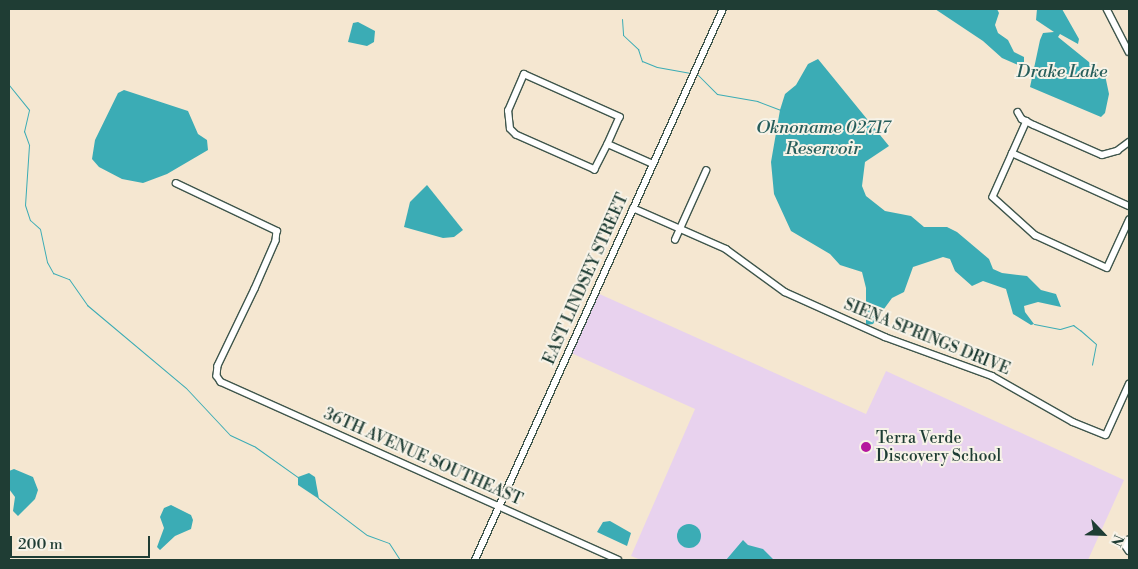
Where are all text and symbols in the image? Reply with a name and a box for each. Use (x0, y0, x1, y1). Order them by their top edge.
water label: Drake Lake (1017, 61, 1107, 83)
water label: Oknoname 02717 Reservoir (756, 118, 890, 160)
street label: EAST LINDSEY STREET (540, 191, 632, 367)
street label: SIENA SPRINGS DRIVE (841, 295, 1013, 379)
street label: 36TH AVENUE SOUTHEAST (321, 404, 525, 510)
place label: Terra Verde Discovery School (876, 428, 1001, 466)
marker: Terra Verde Discovery School (860, 441, 872, 453)
north arrow (1078, 509, 1128, 559)
scale bar (12, 526, 152, 558)
text: N (1106, 531, 1127, 549)
text: 200 m (18, 535, 63, 554)

